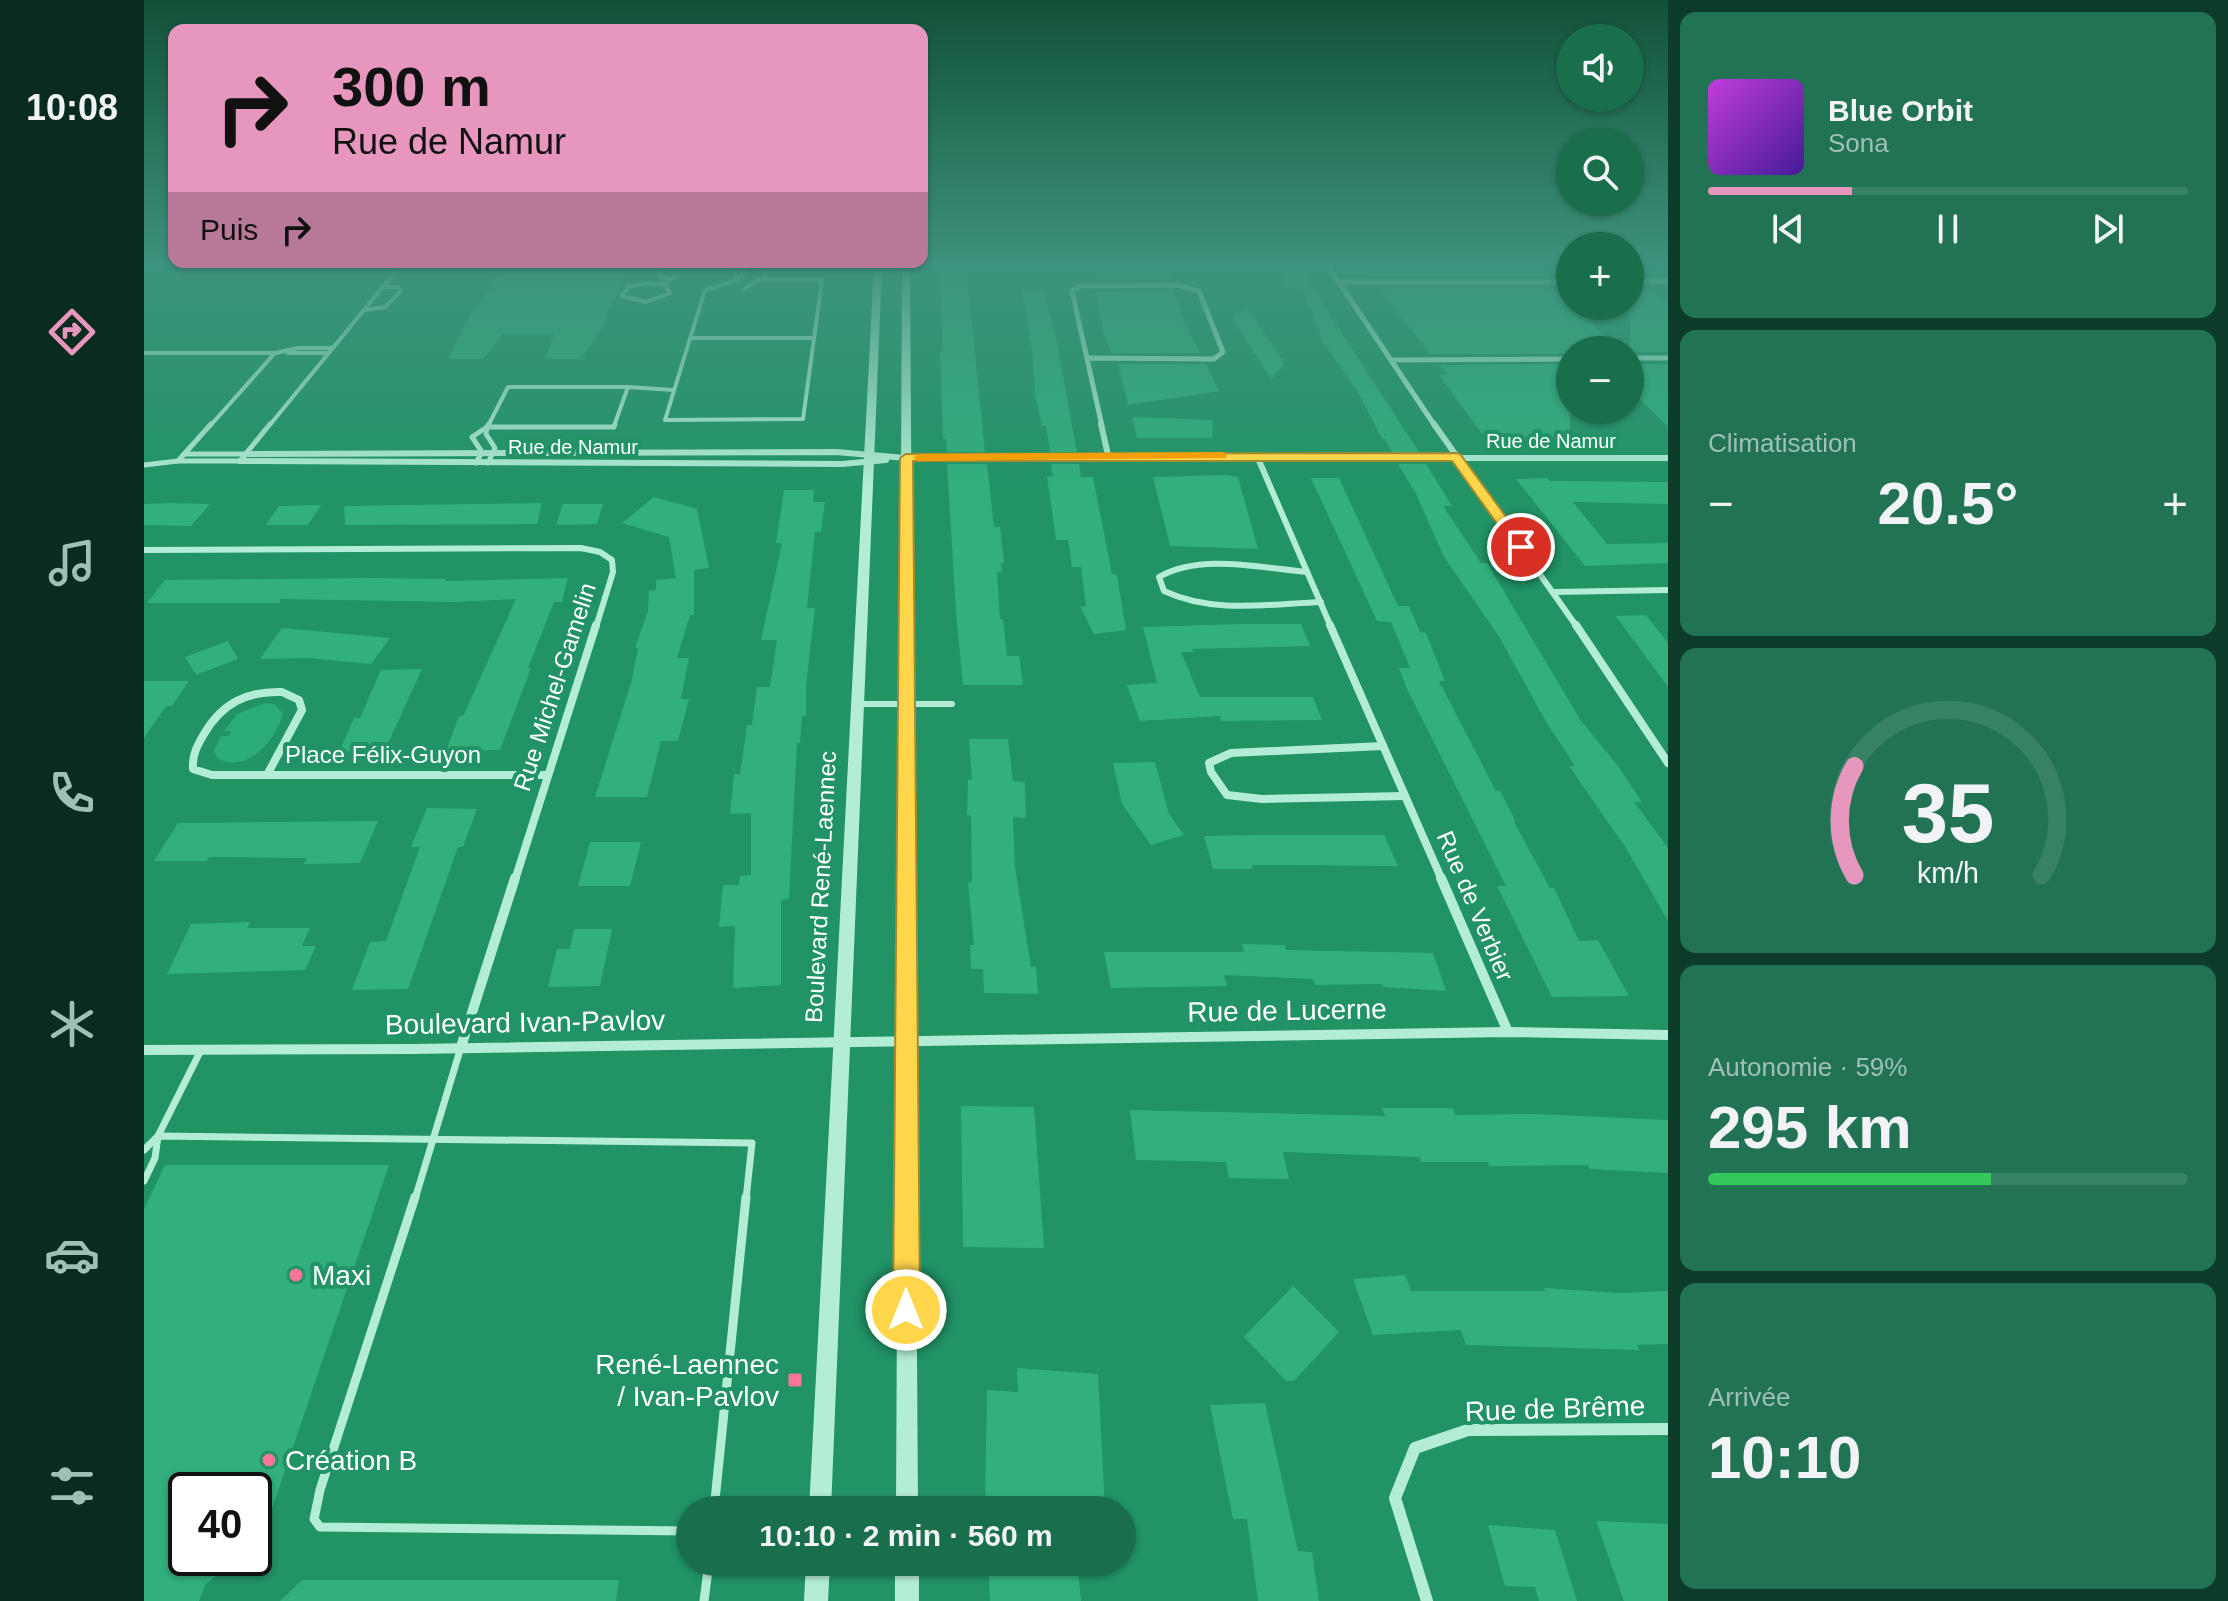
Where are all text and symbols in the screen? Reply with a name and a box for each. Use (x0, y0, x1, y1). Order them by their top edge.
map controls (1556, 24, 1644, 424)
button: sound (1556, 24, 1644, 112)
text: 300 m (332, 55, 491, 118)
icon: right (200, 56, 304, 160)
text: 10:08 (26, 87, 118, 128)
text: Blue Orbit (1828, 94, 1973, 127)
text: Rue de Namur (332, 121, 566, 162)
button: search (1556, 128, 1644, 216)
text: Sona (1828, 128, 1889, 158)
icon: previous (1766, 207, 1810, 251)
icon: pause (1926, 207, 1970, 251)
icon: next (2086, 207, 2130, 251)
icon: right (274, 208, 318, 252)
text: Puis (200, 213, 258, 246)
button: + (1556, 232, 1644, 320)
icon: directions (44, 304, 100, 360)
button: − (1556, 336, 1644, 424)
text: Climatisation (1708, 428, 1857, 458)
street label: Rue de Namur (1486, 430, 1616, 452)
street label: Rue de Namur (508, 436, 638, 458)
text: 20.5° (1878, 470, 2018, 537)
text: − (1708, 479, 1734, 528)
text: + (2162, 479, 2188, 528)
pin (1487, 513, 1555, 581)
icon: arrive (1499, 525, 1543, 569)
icon: music (44, 535, 100, 591)
street label: Rue Michel-Gamelin (508, 579, 601, 794)
street label: Place Félix-Guyon (285, 741, 481, 768)
street label: Boulevard René-Laennec (800, 750, 841, 1024)
icon: phone (44, 765, 100, 821)
text: 35 (1902, 767, 1994, 860)
street label: Rue de Verbier (1432, 827, 1519, 985)
text: km/h (1917, 858, 1979, 890)
street label: Rue de Lucerne (1187, 993, 1387, 1028)
icon: climate (44, 996, 100, 1052)
street label: Boulevard Ivan-Pavlov (385, 1005, 665, 1040)
text: Autonomie · 59% (1708, 1052, 1907, 1082)
text: 295 km (1708, 1094, 1912, 1161)
icon: car (44, 1227, 100, 1283)
place label: Maxi (312, 1260, 371, 1291)
marker: Maxi (287, 1266, 305, 1284)
position arrow (864, 1268, 948, 1352)
place label: René-Laennec / Ivan-Pavlov (595, 1349, 779, 1412)
marker: René-Laennec / Ivan-Pavlov (786, 1371, 804, 1389)
text: Arrivée (1708, 1382, 1790, 1412)
street label: Rue de Brême (1464, 1390, 1646, 1427)
text: 10:10 (1708, 1424, 1861, 1491)
place label: Création B (285, 1445, 417, 1476)
marker: Création B (260, 1451, 278, 1469)
icon: filters (44, 1458, 100, 1514)
speed limit sign: 40 (168, 1472, 272, 1576)
text: 10:10 · 2 min · 560 m (759, 1519, 1053, 1552)

